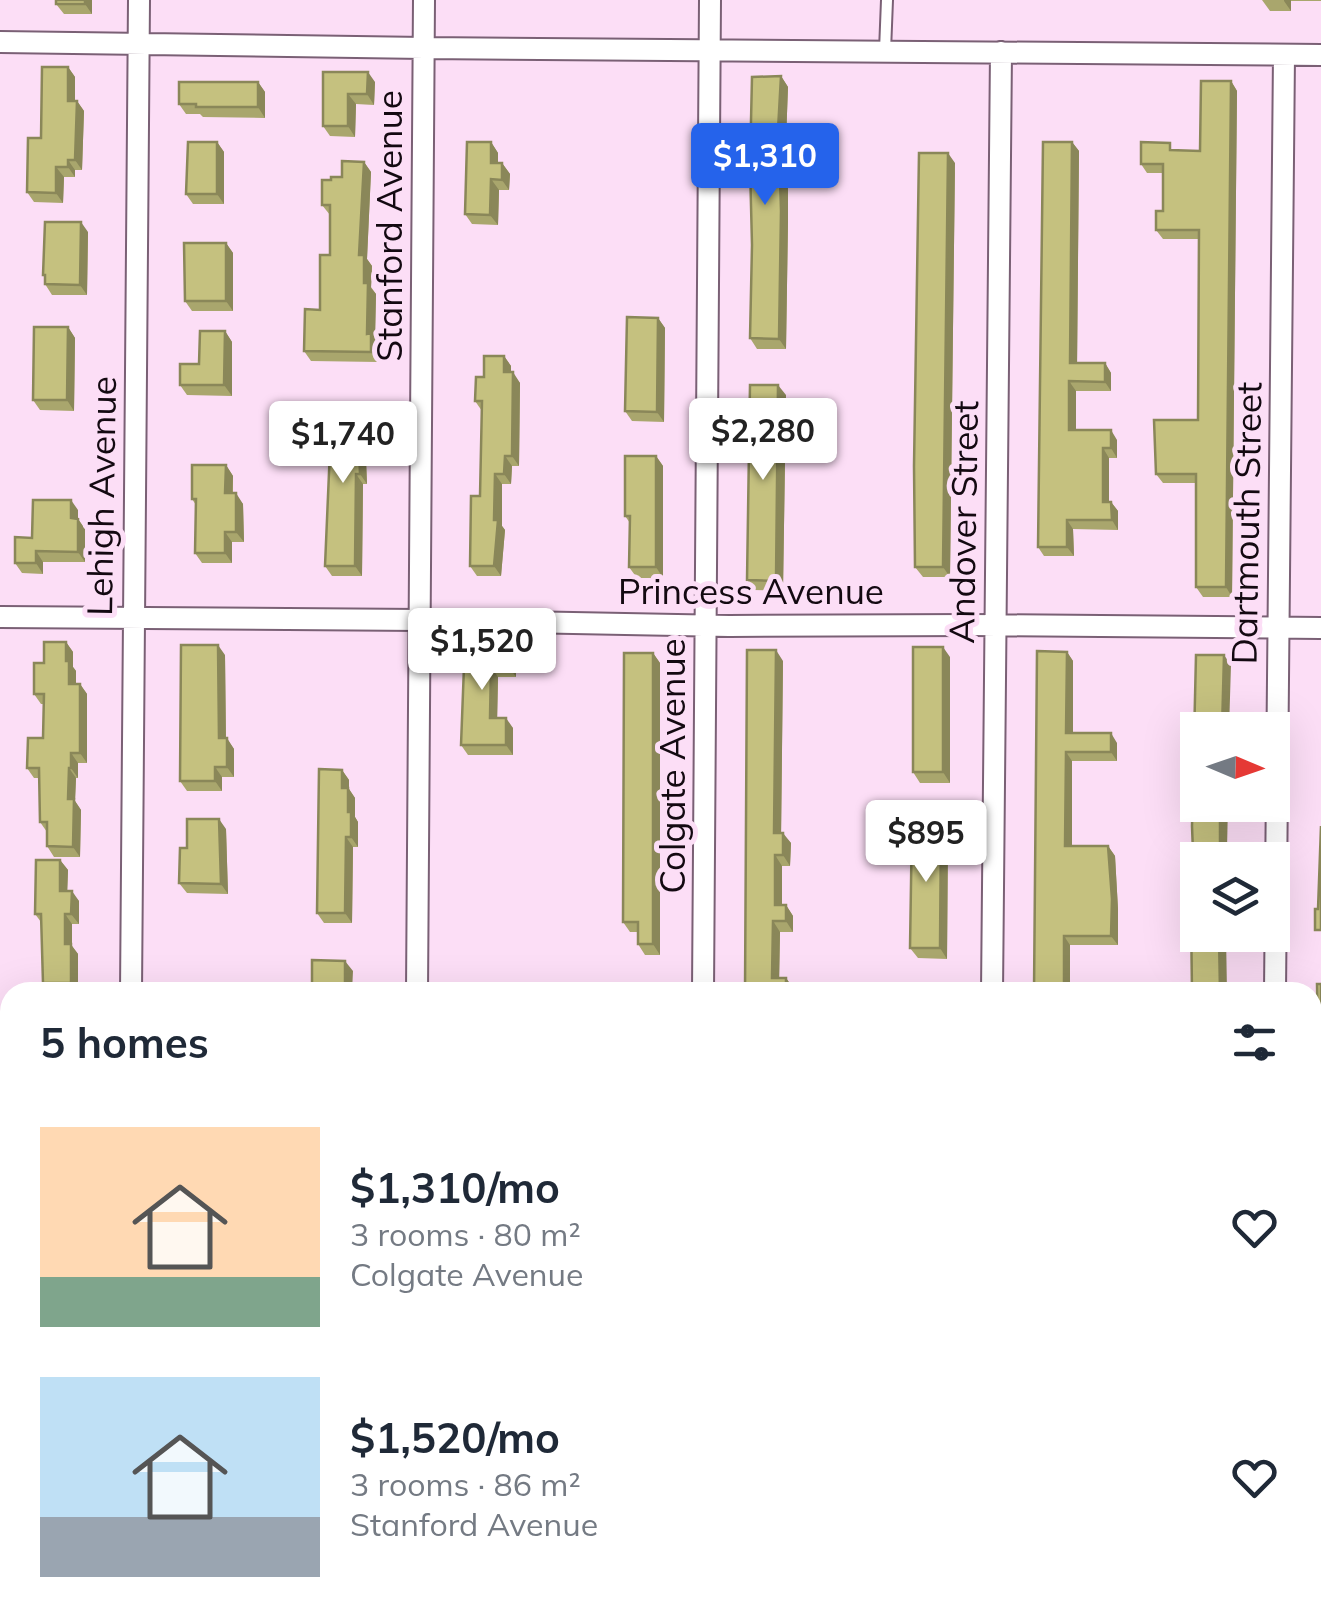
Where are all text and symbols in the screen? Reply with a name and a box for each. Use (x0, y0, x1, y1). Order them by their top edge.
street label: Stanford Avenue (367, 90, 411, 362)
pin: $1,310 (684, 123, 846, 208)
text: $1,310 (713, 135, 817, 175)
street label: Lehigh Avenue (77, 376, 125, 616)
street label: Dartmouth Street (1222, 381, 1270, 665)
pin: $2,280 (682, 398, 844, 483)
street label: Andover Street (939, 400, 987, 644)
pin: $1,740 (262, 401, 424, 486)
text: $2,280 (711, 410, 815, 450)
text: $1,740 (291, 413, 395, 453)
street label: Princess Avenue (618, 569, 884, 613)
pin: $1,520 (401, 608, 563, 693)
text: $1,520 (430, 620, 534, 660)
street label: Colgate Avenue (650, 638, 694, 894)
north arrow (1180, 712, 1290, 822)
map controls (1180, 712, 1290, 952)
pin: $895 (867, 800, 985, 885)
text: $895 (888, 812, 964, 852)
button: layers (1180, 842, 1290, 952)
icon: filters (1227, 1015, 1282, 1070)
text: 5 homes (40, 1016, 209, 1069)
text: $1,310/mo (350, 1161, 560, 1214)
icon: home (120, 1167, 240, 1287)
icon: heart (1227, 1200, 1282, 1255)
text: 3 rooms · 80 m² (350, 1214, 581, 1254)
text: Colgate Avenue (350, 1254, 583, 1294)
text: $1,520/mo (350, 1411, 560, 1464)
icon: home (120, 1417, 240, 1537)
icon: heart (1227, 1450, 1282, 1505)
text: 3 rooms · 86 m² (350, 1464, 581, 1504)
text: Stanford Avenue (350, 1504, 598, 1544)

